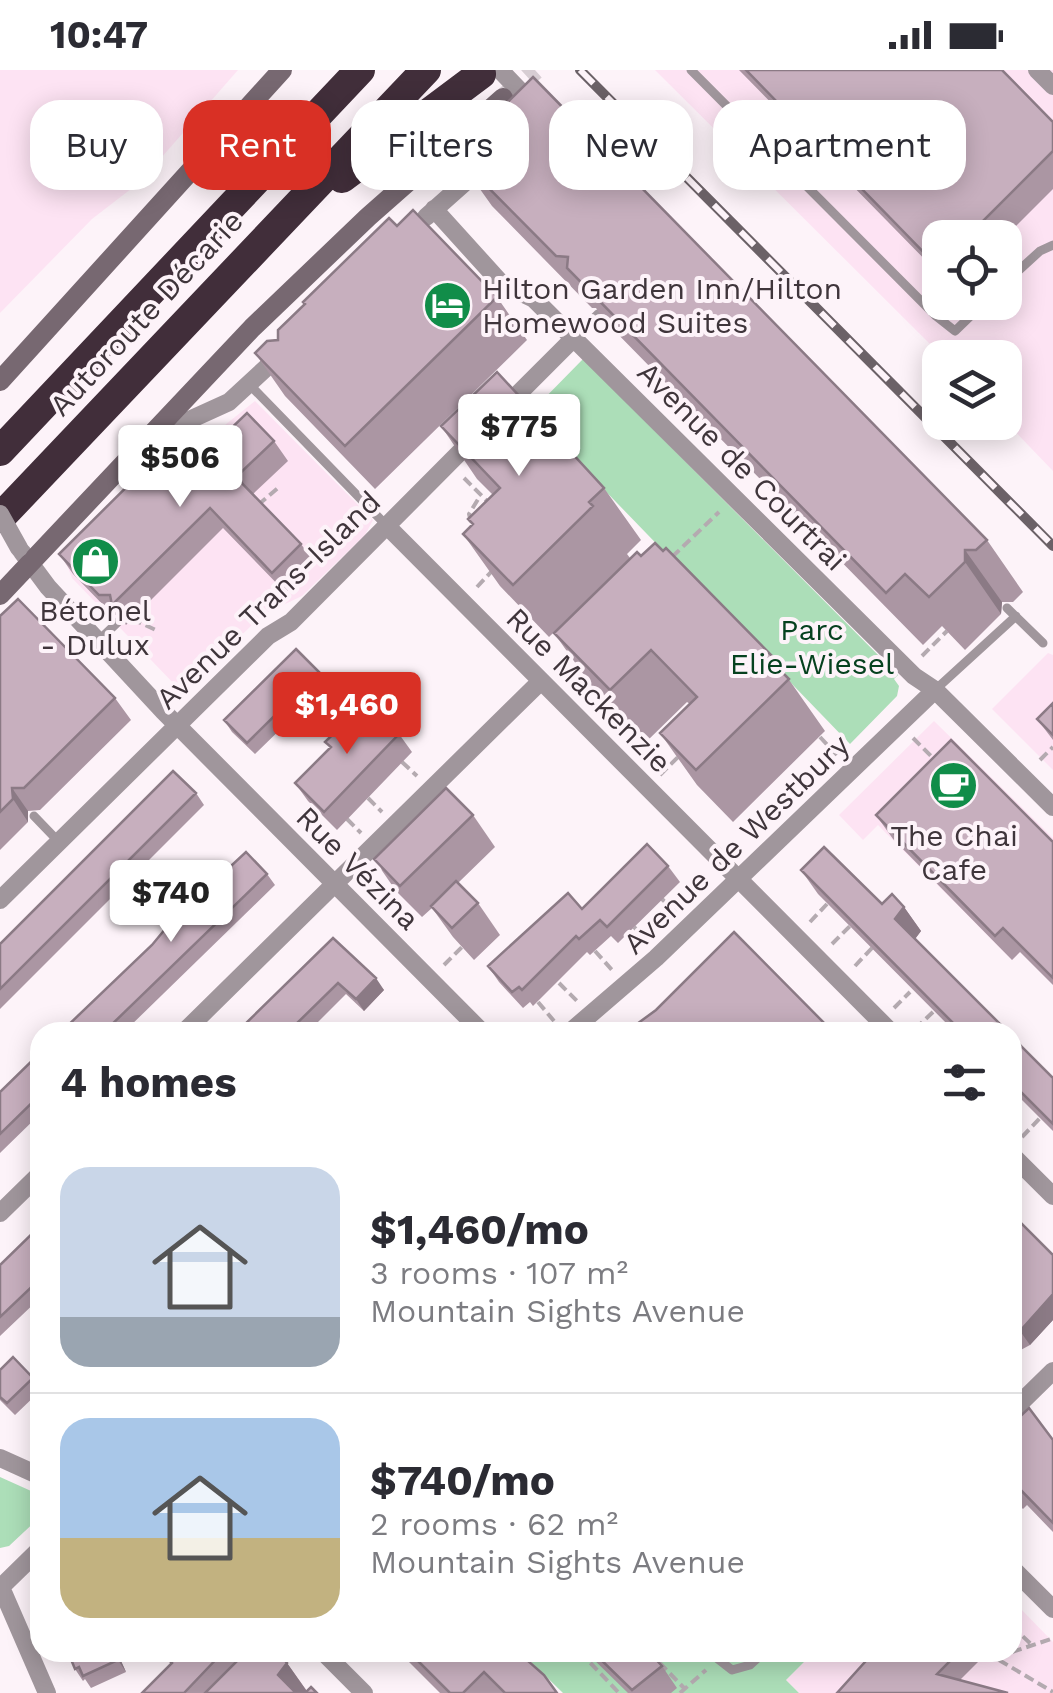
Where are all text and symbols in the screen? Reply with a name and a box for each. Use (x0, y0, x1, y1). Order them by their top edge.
text: 10:47 (50, 13, 148, 57)
chip: Buy (30, 100, 163, 190)
chip: Rent (183, 100, 331, 190)
chip: Filters (351, 100, 529, 190)
chip: New (549, 100, 693, 190)
chip: Apartment (713, 100, 966, 190)
street label: Autoroute Décarie (42, 203, 250, 423)
map controls (922, 220, 1022, 440)
button: locate (922, 220, 1022, 320)
place label: Hilton Garden Inn/Hilton Homewood Suites (482, 271, 842, 340)
hotel icon: Hilton Garden Inn/Hilton Homewood Suites (421, 279, 473, 331)
button: layers (922, 340, 1022, 440)
street label: Avenue de Courtrai (630, 354, 854, 578)
pin: $775 (460, 394, 578, 479)
text: $775 (480, 407, 558, 445)
pin: $506 (121, 425, 239, 510)
text: $506 (140, 438, 220, 476)
street label: Avenue Trans-Island (149, 484, 387, 716)
shop icon: Bétonel - Dulux (69, 535, 121, 587)
place label: Bétonel - Dulux (39, 593, 151, 662)
street label: Rue Mackenzie (499, 600, 679, 780)
park label: Parc Elie-Wiesel (730, 612, 894, 681)
pin: $1,460 (266, 672, 428, 757)
text: $1,460 (295, 685, 399, 723)
street label: Avenue de Westbury (616, 727, 857, 961)
cafe icon: The Chai Cafe (928, 760, 980, 812)
street label: Rue Vézina (289, 799, 427, 937)
place label: The Chai Cafe (890, 818, 1018, 887)
pin: $740 (112, 860, 230, 945)
text: $740 (132, 873, 210, 911)
icon: filters (937, 1055, 992, 1110)
text: 4 homes (60, 1058, 237, 1107)
text: $1,460/mo (370, 1205, 589, 1254)
icon: home (140, 1207, 260, 1327)
text: 3 rooms · 107 m² (370, 1254, 628, 1292)
text: Mountain Sights Avenue (370, 1292, 745, 1330)
text: $740/mo (370, 1456, 555, 1505)
icon: home (140, 1458, 260, 1578)
text: 2 rooms · 62 m² (370, 1505, 618, 1543)
text: Mountain Sights Avenue (370, 1543, 745, 1581)

